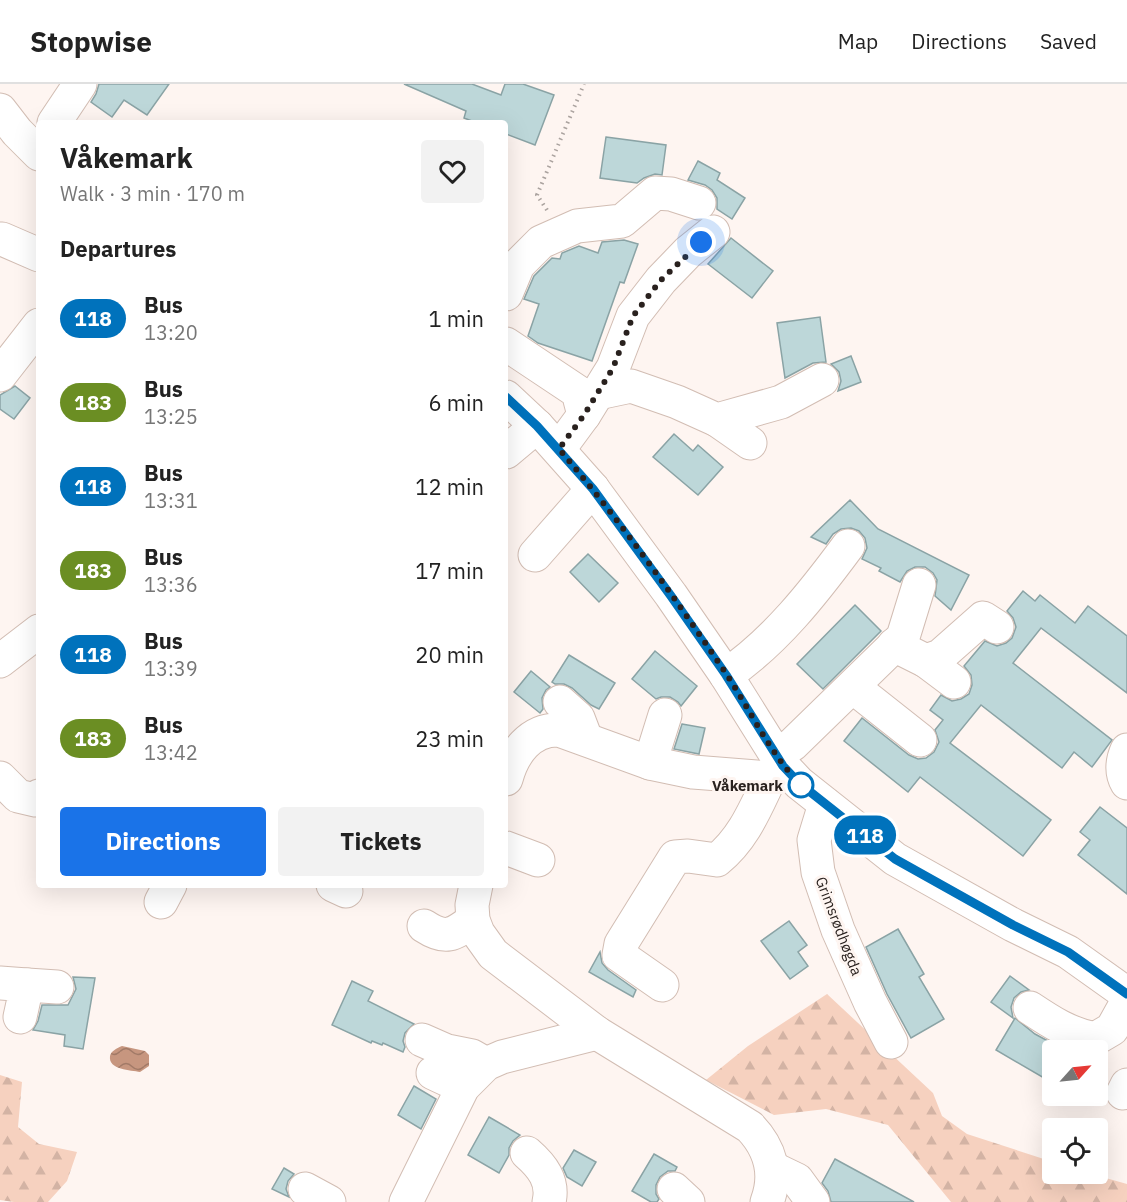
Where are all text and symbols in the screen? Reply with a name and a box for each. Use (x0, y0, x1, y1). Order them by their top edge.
text: Stopwise (30, 23, 152, 60)
text: Map (838, 27, 878, 55)
text: Directions (911, 27, 1007, 55)
text: Saved (1040, 27, 1097, 55)
text: Våkemark (60, 139, 193, 176)
button: heart (421, 140, 484, 203)
text: Walk · 3 min · 170 m (60, 180, 245, 207)
your location (686, 227, 716, 257)
text: Departures (60, 234, 176, 263)
text: Bus (144, 290, 183, 319)
text: 118 (74, 304, 112, 332)
text: 1 min (428, 304, 484, 333)
text: 13:20 (144, 319, 198, 346)
text: Bus (144, 374, 183, 403)
text: 183 (74, 388, 112, 416)
text: 6 min (428, 388, 484, 417)
text: 13:25 (144, 403, 198, 430)
text: Bus (144, 458, 183, 487)
text: 118 (74, 472, 112, 500)
text: 12 min (415, 472, 484, 501)
text: 13:31 (144, 487, 198, 514)
text: Bus (144, 542, 183, 571)
text: 183 (74, 556, 112, 584)
text: 17 min (415, 556, 484, 585)
text: 13:36 (144, 571, 198, 598)
text: Bus (144, 626, 183, 655)
text: 118 (74, 640, 112, 668)
text: 20 min (415, 640, 484, 669)
text: 13:39 (144, 655, 198, 682)
text: Bus (144, 710, 183, 739)
text: 183 (74, 724, 112, 752)
text: 23 min (415, 724, 484, 753)
text: 13:42 (144, 739, 198, 766)
marker: Våkemark (788, 772, 814, 798)
place label: Våkemark (712, 776, 783, 795)
button: Directions (60, 807, 266, 876)
button: Tickets (278, 807, 484, 876)
line badge: 118 (830, 816, 900, 855)
text: 118 (846, 821, 884, 849)
street label: Grimsrødhøgda (811, 874, 867, 978)
north arrow (1042, 1040, 1108, 1106)
map controls (1042, 1040, 1108, 1184)
button: locate (1042, 1118, 1108, 1184)

